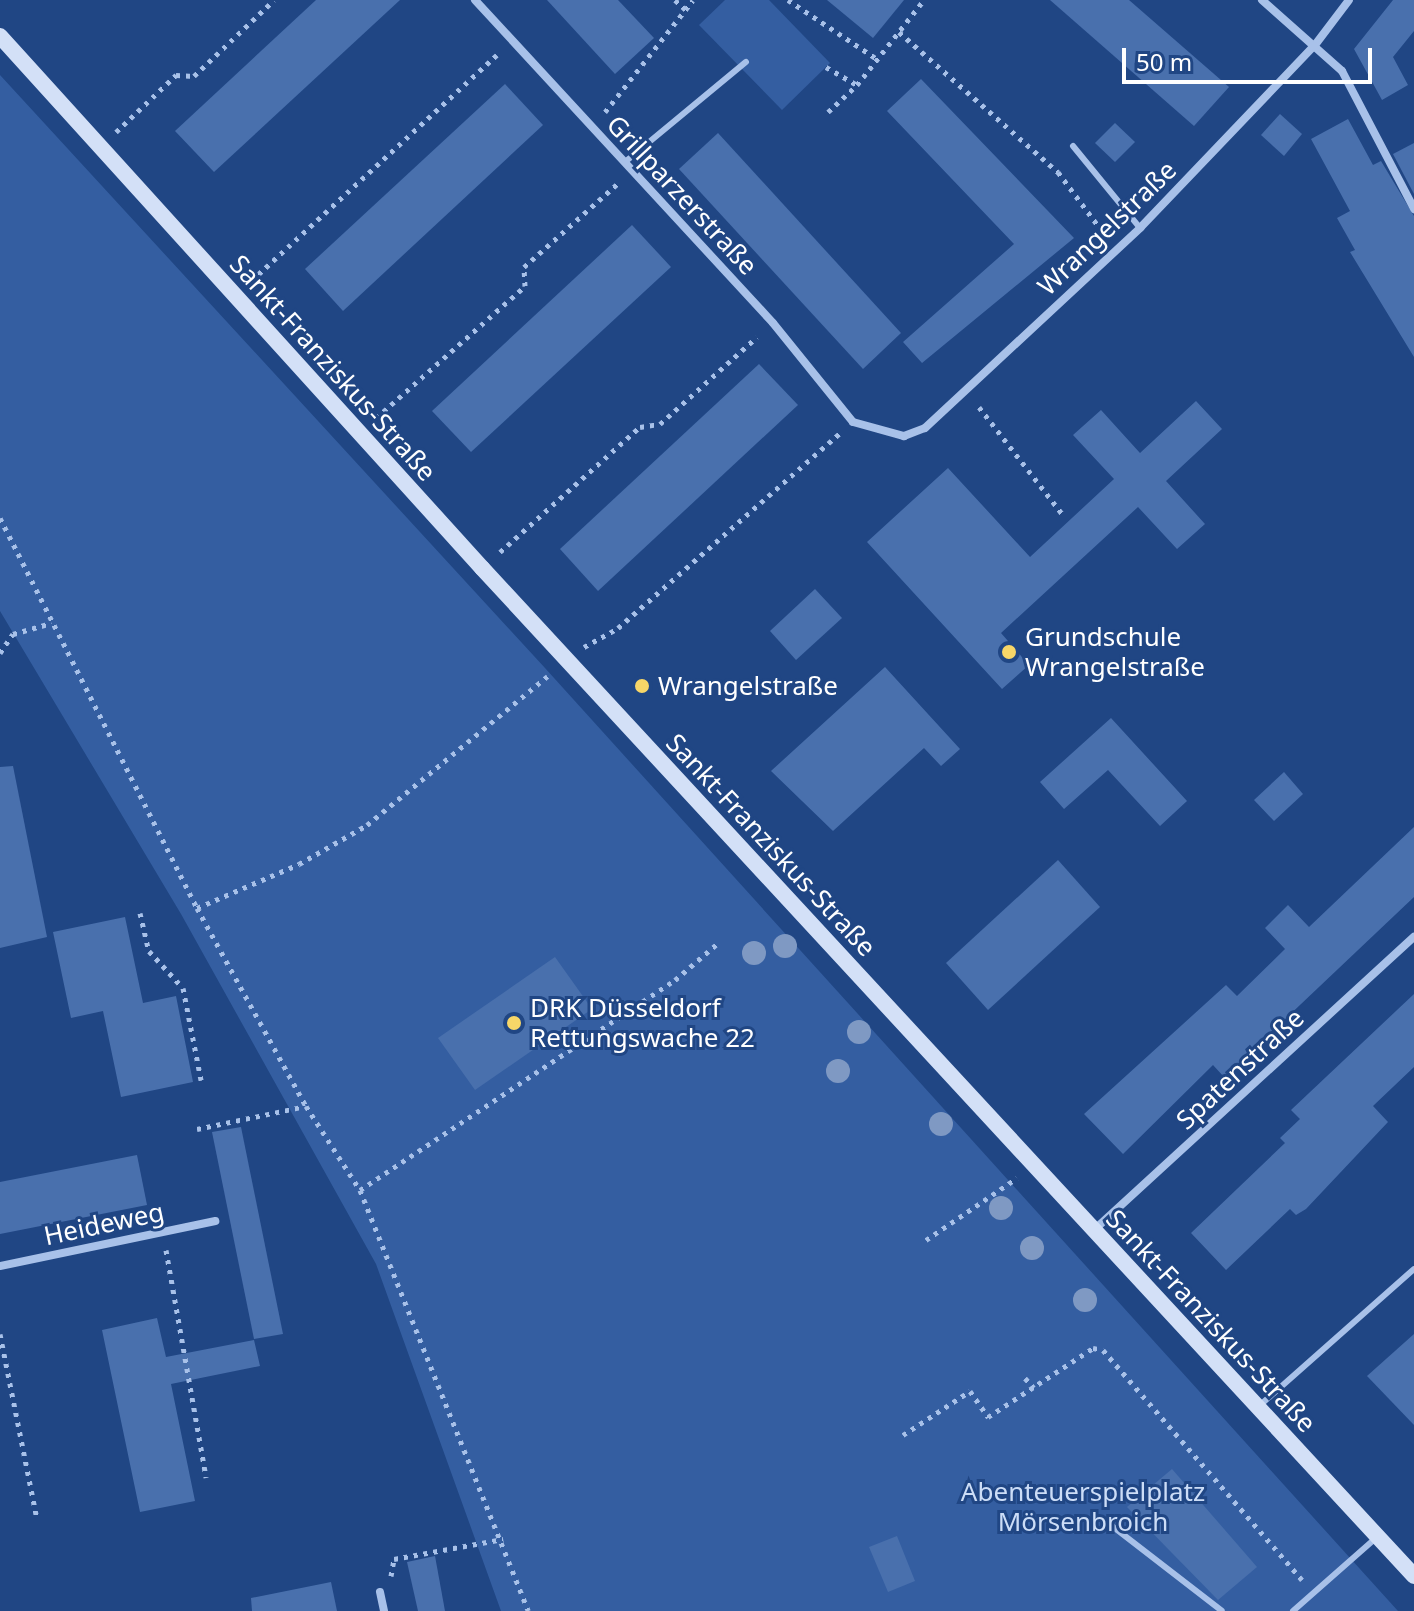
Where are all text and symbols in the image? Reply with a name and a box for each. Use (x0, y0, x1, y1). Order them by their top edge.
scale bar (1126, 32, 1376, 82)
text: 50 m (1136, 45, 1192, 78)
street label: Grillparzerstraße (600, 109, 764, 281)
street label: Wrangelstraße (1031, 154, 1183, 302)
street label: Sankt-Franziskus-Straße (224, 249, 442, 487)
place label: Grundschule Wrangelstraße (1025, 621, 1205, 682)
marker: Grundschule Wrangelstraße (1000, 643, 1018, 661)
place label: Wrangelstraße (658, 670, 838, 702)
marker: Wrangelstraße (633, 677, 651, 695)
street label: Sankt-Franziskus-Straße (660, 727, 882, 963)
place label: DRK Düsseldorf Rettungswache 22 (530, 992, 755, 1054)
street label: Spatenstraße (1170, 1002, 1310, 1136)
marker: DRK Düsseldorf Rettungswache 22 (505, 1014, 523, 1032)
street label: Heideweg (41, 1196, 167, 1252)
street label: Sankt-Franziskus-Straße (1100, 1203, 1322, 1439)
park label: Abenteuerspielplatz Mörsenbroich (961, 1476, 1205, 1538)

